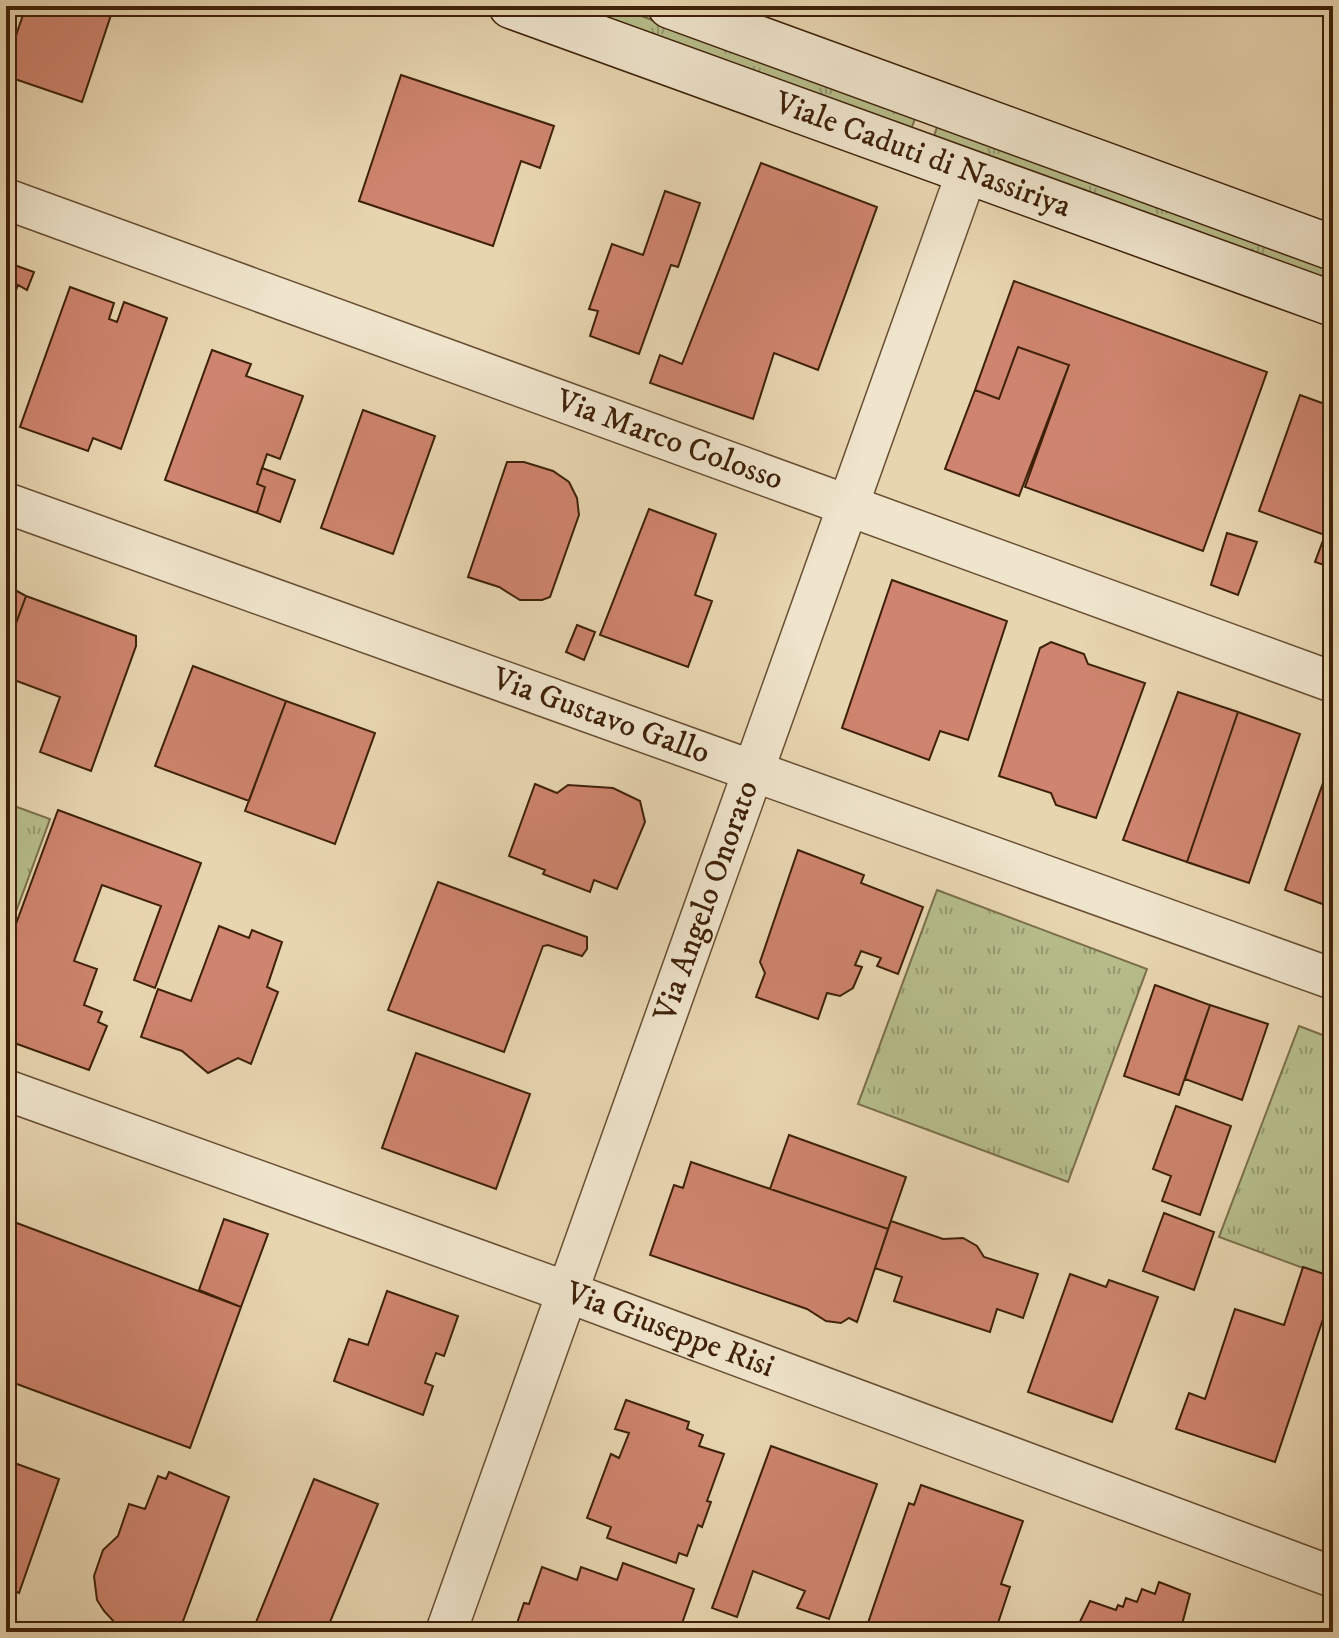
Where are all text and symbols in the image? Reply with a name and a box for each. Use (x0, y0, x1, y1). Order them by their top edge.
street label: Viale Caduti di Nassiriya (768, 83, 1077, 227)
street label: Via Marco Colosso (550, 381, 788, 500)
street label: Via Gustavo Gallo (486, 659, 715, 774)
street label: Via Angelo Onorato (645, 775, 768, 1028)
street label: Via Giuseppe Risi (559, 1273, 780, 1387)

